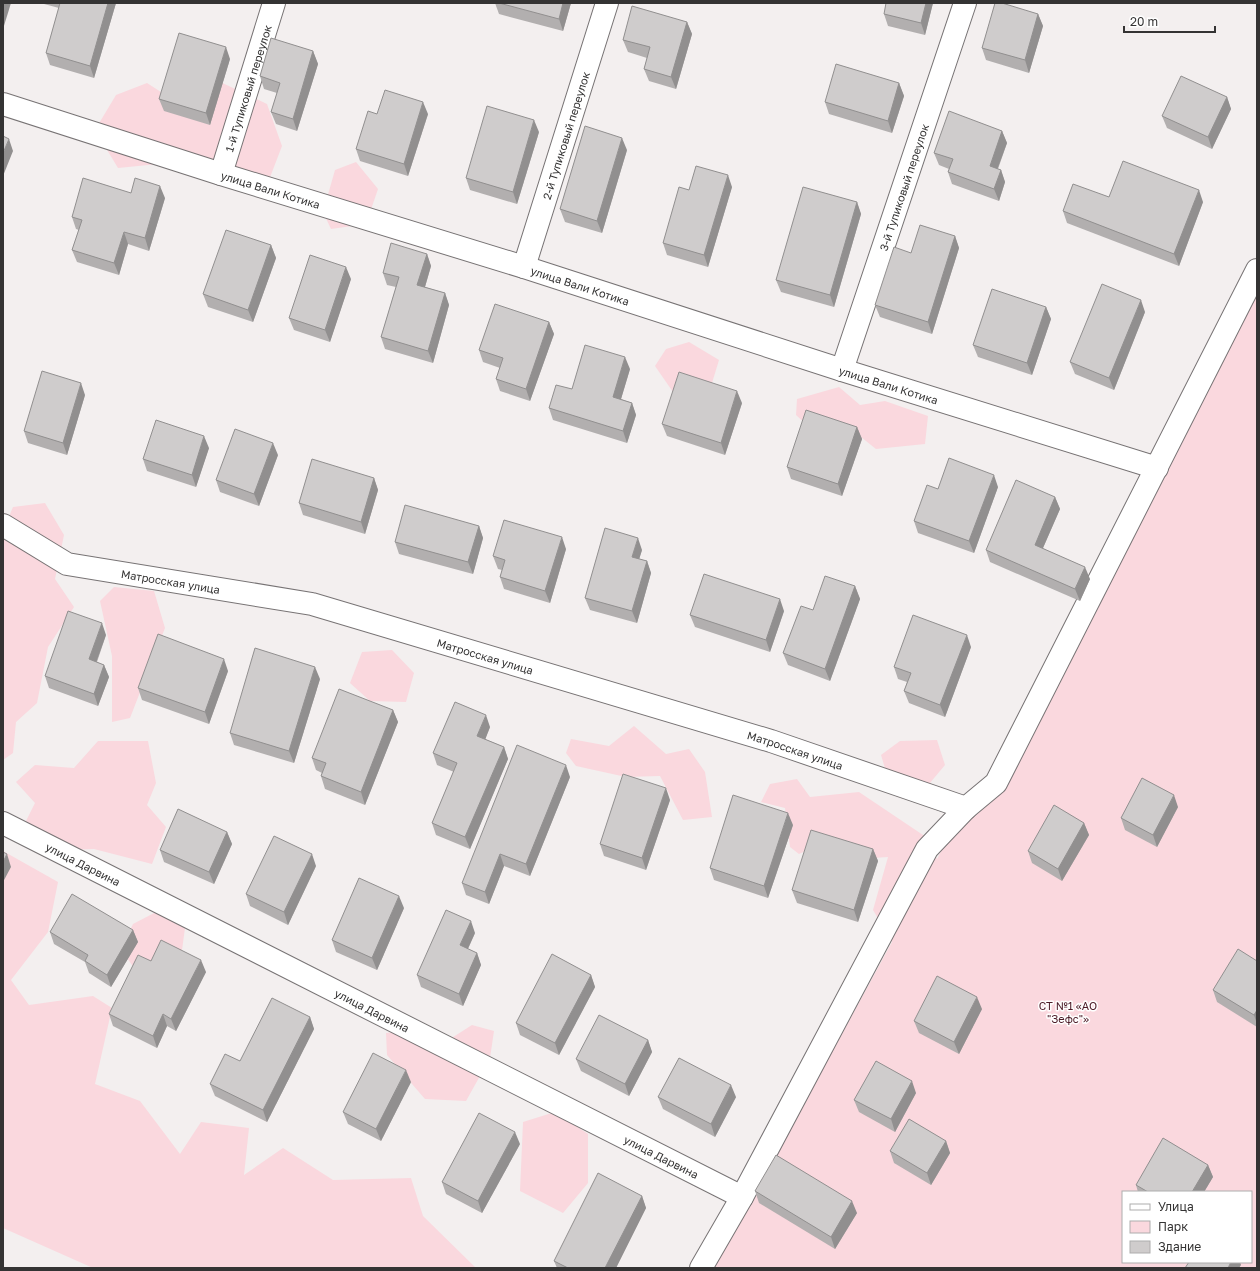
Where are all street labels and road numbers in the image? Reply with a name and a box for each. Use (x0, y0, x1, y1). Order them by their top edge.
street label: 1-й Тупиковый переулок (222, 22, 274, 153)
street label: 2-й Тупиковый переулок (539, 69, 592, 201)
street label: 3-й Тупиковый переулок (876, 121, 931, 252)
street label: улица Вали Котика (220, 168, 322, 211)
street label: улица Вали Котика (529, 263, 631, 307)
street label: улица Вали Котика (837, 363, 940, 406)
street label: Матросская улица (120, 566, 221, 595)
street label: Матросская улица (435, 635, 535, 676)
street label: Матросская улица (746, 728, 845, 772)
street label: улица Дарвина (44, 839, 123, 888)
street label: улица Дарвина (333, 986, 412, 1034)
street label: улица Дарвина (622, 1132, 701, 1181)

